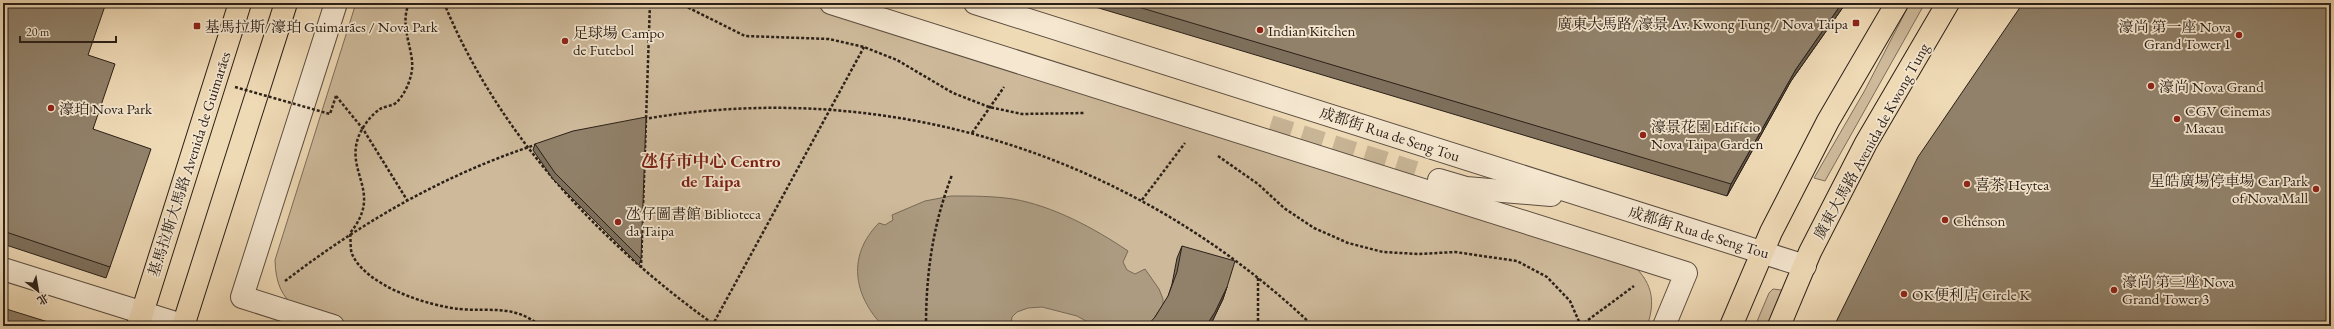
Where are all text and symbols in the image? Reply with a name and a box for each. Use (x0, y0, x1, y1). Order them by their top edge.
place label: 廣東大馬路/濠景 Av. Kwong Tung / Nova Taipa (1557, 14, 1848, 33)
place label: 基馬拉斯/濠珀 Guimarães / Nova Park (205, 17, 439, 36)
place label: 濠尚 第一座 Nova Grand Tower 1 (2119, 17, 2231, 53)
scale bar (20, 18, 116, 44)
marker: 廣東大馬路/濠景 Av. Kwong Tung / Nova Taipa (1851, 18, 1861, 28)
marker: 基馬拉斯/濠珀 Guimarães / Nova Park (192, 21, 202, 31)
place label: Indian Kitchen (1268, 21, 1355, 40)
place label: 足球場 Campo de Futebol (573, 23, 665, 59)
text: 20 m (26, 24, 50, 40)
marker: Indian Kitchen (1255, 25, 1265, 35)
marker: 濠尚 第一座 Nova Grand Tower 1 (2234, 30, 2244, 40)
marker: 足球場 Campo de Futebol (560, 36, 570, 46)
street label: 廣東大馬路 Avenida de Kwong Tung (1809, 39, 1933, 242)
street label: 基馬拉斯大馬路 Avenida de Guimarães (144, 49, 235, 279)
place label: 濠尚 Nova Grand (2159, 77, 2264, 96)
marker: 濠尚 Nova Grand (2146, 81, 2156, 91)
place label: 濠珀 Nova Park (59, 99, 153, 118)
place label: CGV Cinemas Macau (2185, 101, 2270, 137)
street label: 成都街 Rua de Seng Tou (1318, 102, 1462, 166)
marker: 濠珀 Nova Park (46, 103, 56, 113)
marker: CGV Cinemas Macau (2172, 114, 2182, 124)
place label: 濠景花園 Edifício Nova Taipa Garden (1651, 117, 1763, 153)
marker: 濠景花園 Edifício Nova Taipa Garden (1638, 130, 1648, 140)
district label: 氹仔市中心 Centro de Taipa (641, 150, 781, 192)
place label: 星皓廣場停車場 Car Park of Nova Mall (2150, 171, 2309, 207)
place label: 喜茶 Heytea (1975, 175, 2049, 194)
marker: 喜茶 Heytea (1962, 179, 1972, 189)
marker: 星皓廣場停車場 Car Park of Nova Mall (2311, 184, 2321, 194)
street label: 成都街 Rua de Seng Tou (1626, 202, 1772, 262)
place label: 氹仔圖書館 Biblioteca da Taipa (626, 204, 761, 240)
place label: Chénson (1953, 211, 2005, 230)
marker: Chénson (1940, 215, 1950, 225)
marker: 氹仔圖書館 Biblioteca da Taipa (613, 217, 623, 227)
north arrow (18, 271, 58, 311)
place label: 濠尚 第三座 Nova Grand Tower 3 (2122, 272, 2234, 308)
place label: OK便利店 Circle K (1912, 285, 2031, 304)
marker: 濠尚 第三座 Nova Grand Tower 3 (2109, 285, 2119, 295)
marker: OK便利店 Circle K (1899, 289, 1909, 299)
text: 北 (35, 291, 51, 308)

